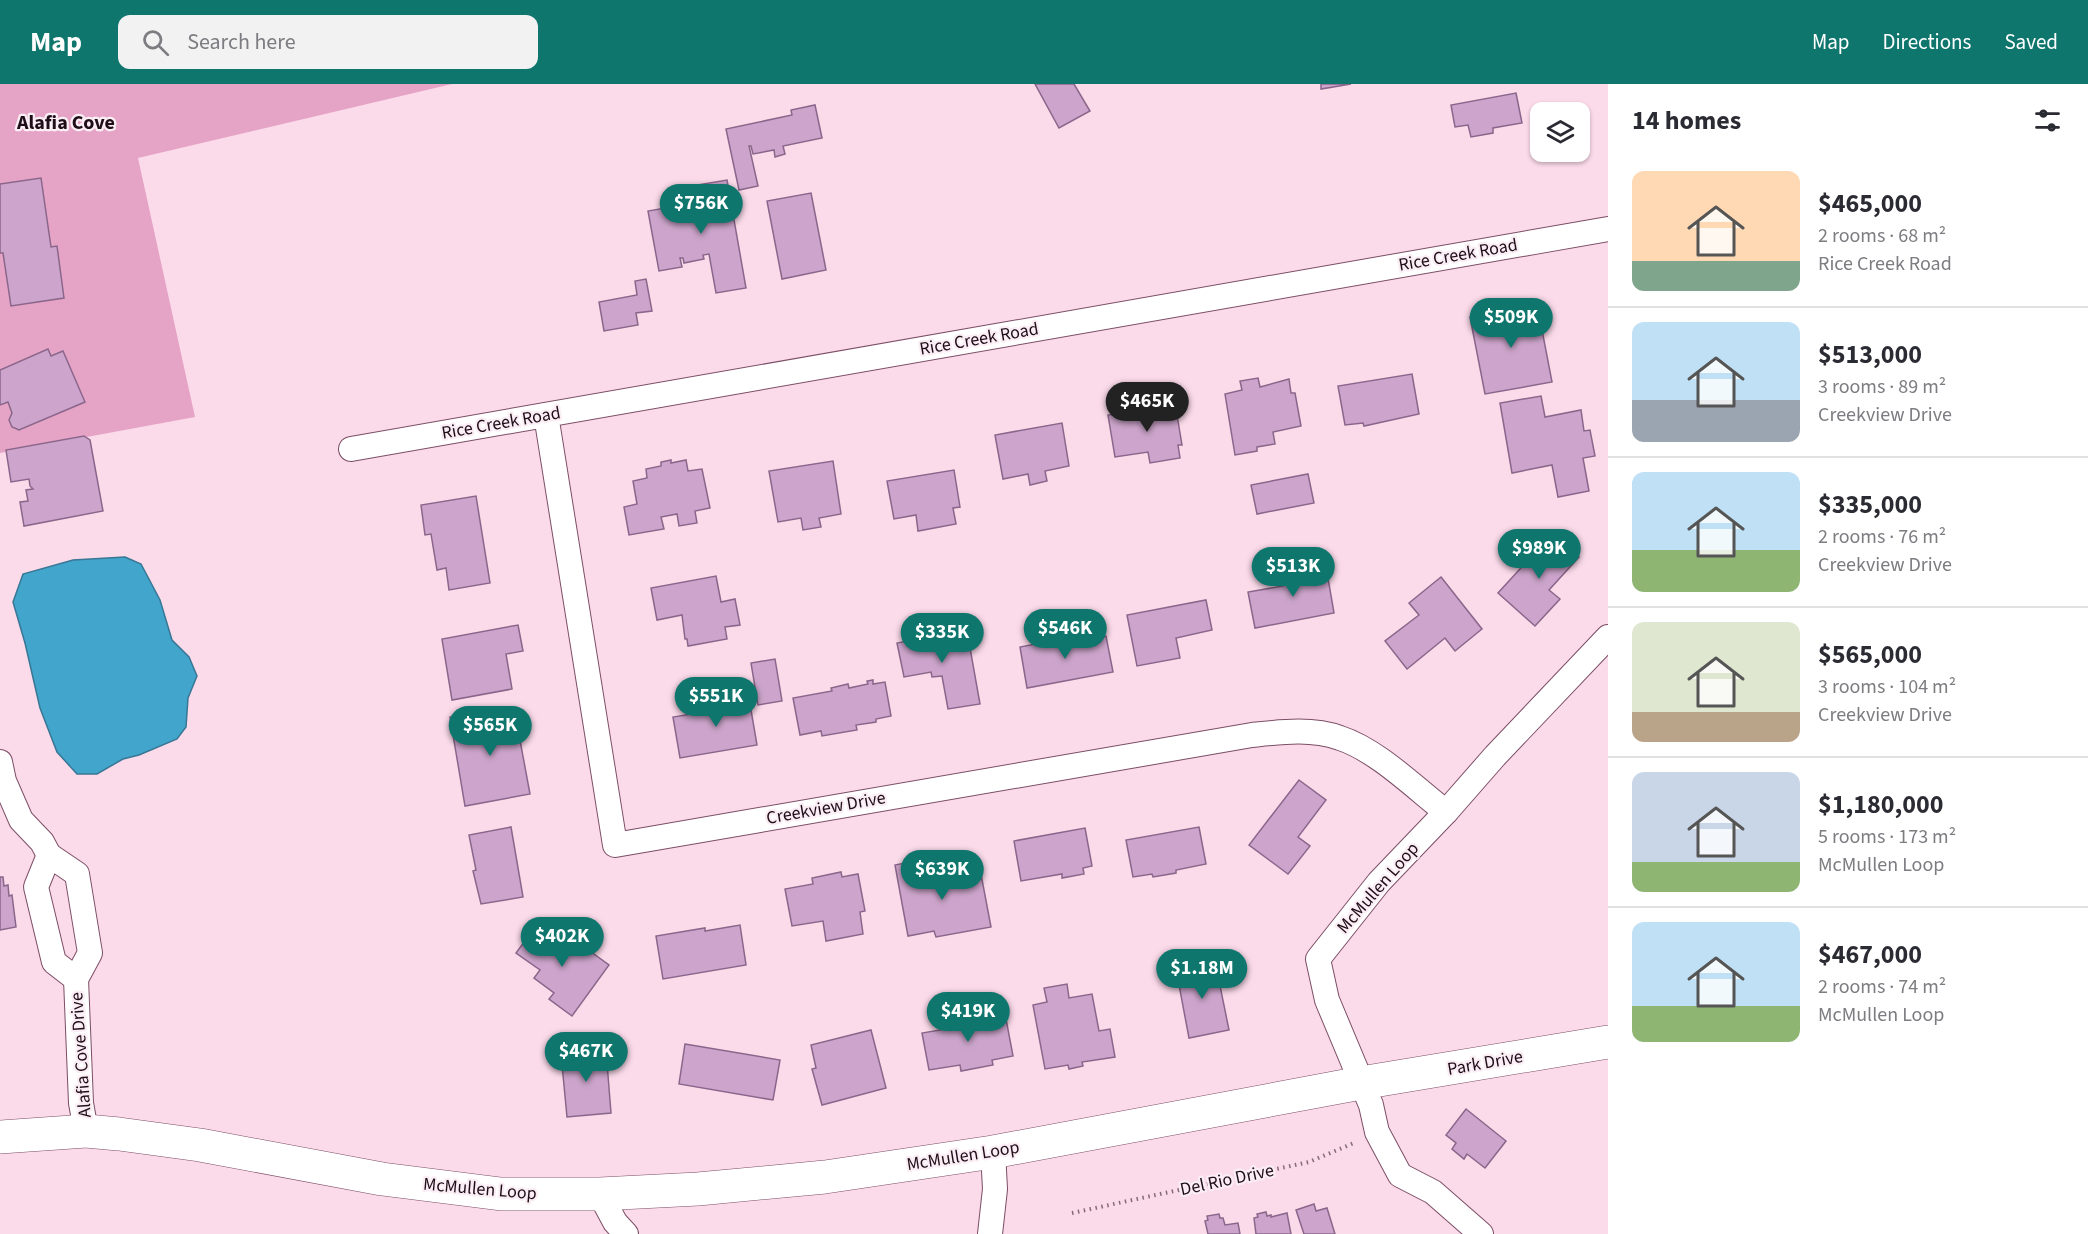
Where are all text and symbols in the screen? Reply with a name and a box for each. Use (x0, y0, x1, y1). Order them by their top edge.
search box (118, 15, 538, 69)
text: Map (30, 22, 82, 62)
icon: search (139, 26, 172, 59)
text: Search here (187, 26, 296, 58)
text: Map (1812, 27, 1850, 57)
text: Directions (1883, 27, 1971, 57)
text: Saved (2004, 27, 2058, 57)
map controls (1530, 102, 1590, 162)
button: layers (1530, 102, 1590, 162)
text: 14 homes (1632, 102, 1741, 139)
icon: filters (2031, 104, 2064, 137)
district label: Alafia Cove (16, 109, 115, 137)
pin: $756K (659, 184, 743, 235)
text: $465,000 (1818, 185, 1922, 222)
text: $756K (674, 189, 728, 217)
icon: home (1680, 195, 1752, 267)
text: 2 rooms · 68 m² (1818, 222, 1946, 250)
street label: Rice Creek Road (1397, 232, 1519, 278)
text: Rice Creek Road (1818, 250, 1952, 278)
pin: $509K (1469, 298, 1553, 349)
text: $509K (1484, 303, 1538, 331)
street label: Rice Creek Road (918, 316, 1040, 362)
text: $513,000 (1818, 336, 1922, 373)
icon: home (1680, 346, 1752, 418)
text: 3 rooms · 89 m² (1818, 373, 1946, 401)
pin: $465K (1105, 382, 1189, 433)
text: $465K (1120, 387, 1174, 415)
street label: Rice Creek Road (440, 400, 562, 446)
text: Creekview Drive (1818, 401, 1952, 429)
text: $335,000 (1818, 486, 1922, 523)
icon: home (1680, 496, 1752, 568)
text: 2 rooms · 76 m² (1818, 523, 1946, 551)
pin: $989K (1497, 529, 1581, 580)
text: $989K (1512, 534, 1566, 562)
pin: $513K (1251, 547, 1335, 598)
text: Creekview Drive (1818, 551, 1952, 579)
text: $513K (1266, 552, 1320, 580)
pin: $546K (1023, 609, 1107, 660)
pin: $335K (900, 613, 984, 664)
text: $546K (1038, 614, 1092, 642)
text: $335K (915, 618, 969, 646)
text: $565,000 (1818, 636, 1922, 673)
icon: home (1680, 646, 1752, 718)
text: 3 rooms · 104 m² (1818, 673, 1956, 701)
pin: $551K (674, 677, 758, 728)
text: $551K (689, 682, 743, 710)
text: Creekview Drive (1818, 701, 1952, 729)
pin: $565K (448, 706, 532, 757)
text: $565K (463, 711, 517, 739)
street label: Creekview Drive (764, 785, 888, 831)
text: $1,180,000 (1818, 786, 1943, 823)
icon: home (1680, 796, 1752, 868)
text: 5 rooms · 173 m² (1818, 823, 1956, 851)
street label: McMullen Loop (1331, 837, 1425, 939)
pin: $639K (900, 850, 984, 901)
text: McMullen Loop (1818, 851, 1944, 879)
text: $639K (915, 855, 969, 883)
pin: $402K (520, 917, 604, 968)
text: $402K (535, 922, 589, 950)
text: $467,000 (1818, 936, 1922, 973)
icon: home (1680, 946, 1752, 1018)
pin: $1.18M (1153, 949, 1251, 1000)
text: $1.18M (1170, 954, 1234, 982)
text: 2 rooms · 74 m² (1818, 973, 1946, 1001)
street label: Alafia Cove Drive (64, 991, 98, 1119)
pin: $419K (926, 992, 1010, 1043)
text: $419K (941, 997, 995, 1025)
text: McMullen Loop (1818, 1001, 1944, 1029)
pin: $467K (544, 1032, 628, 1083)
text: $467K (559, 1037, 613, 1065)
street label: Park Drive (1445, 1044, 1525, 1082)
street label: McMullen Loop (905, 1135, 1021, 1177)
street label: Del Rio Drive (1178, 1158, 1276, 1202)
street label: McMullen Loop (422, 1172, 538, 1206)

